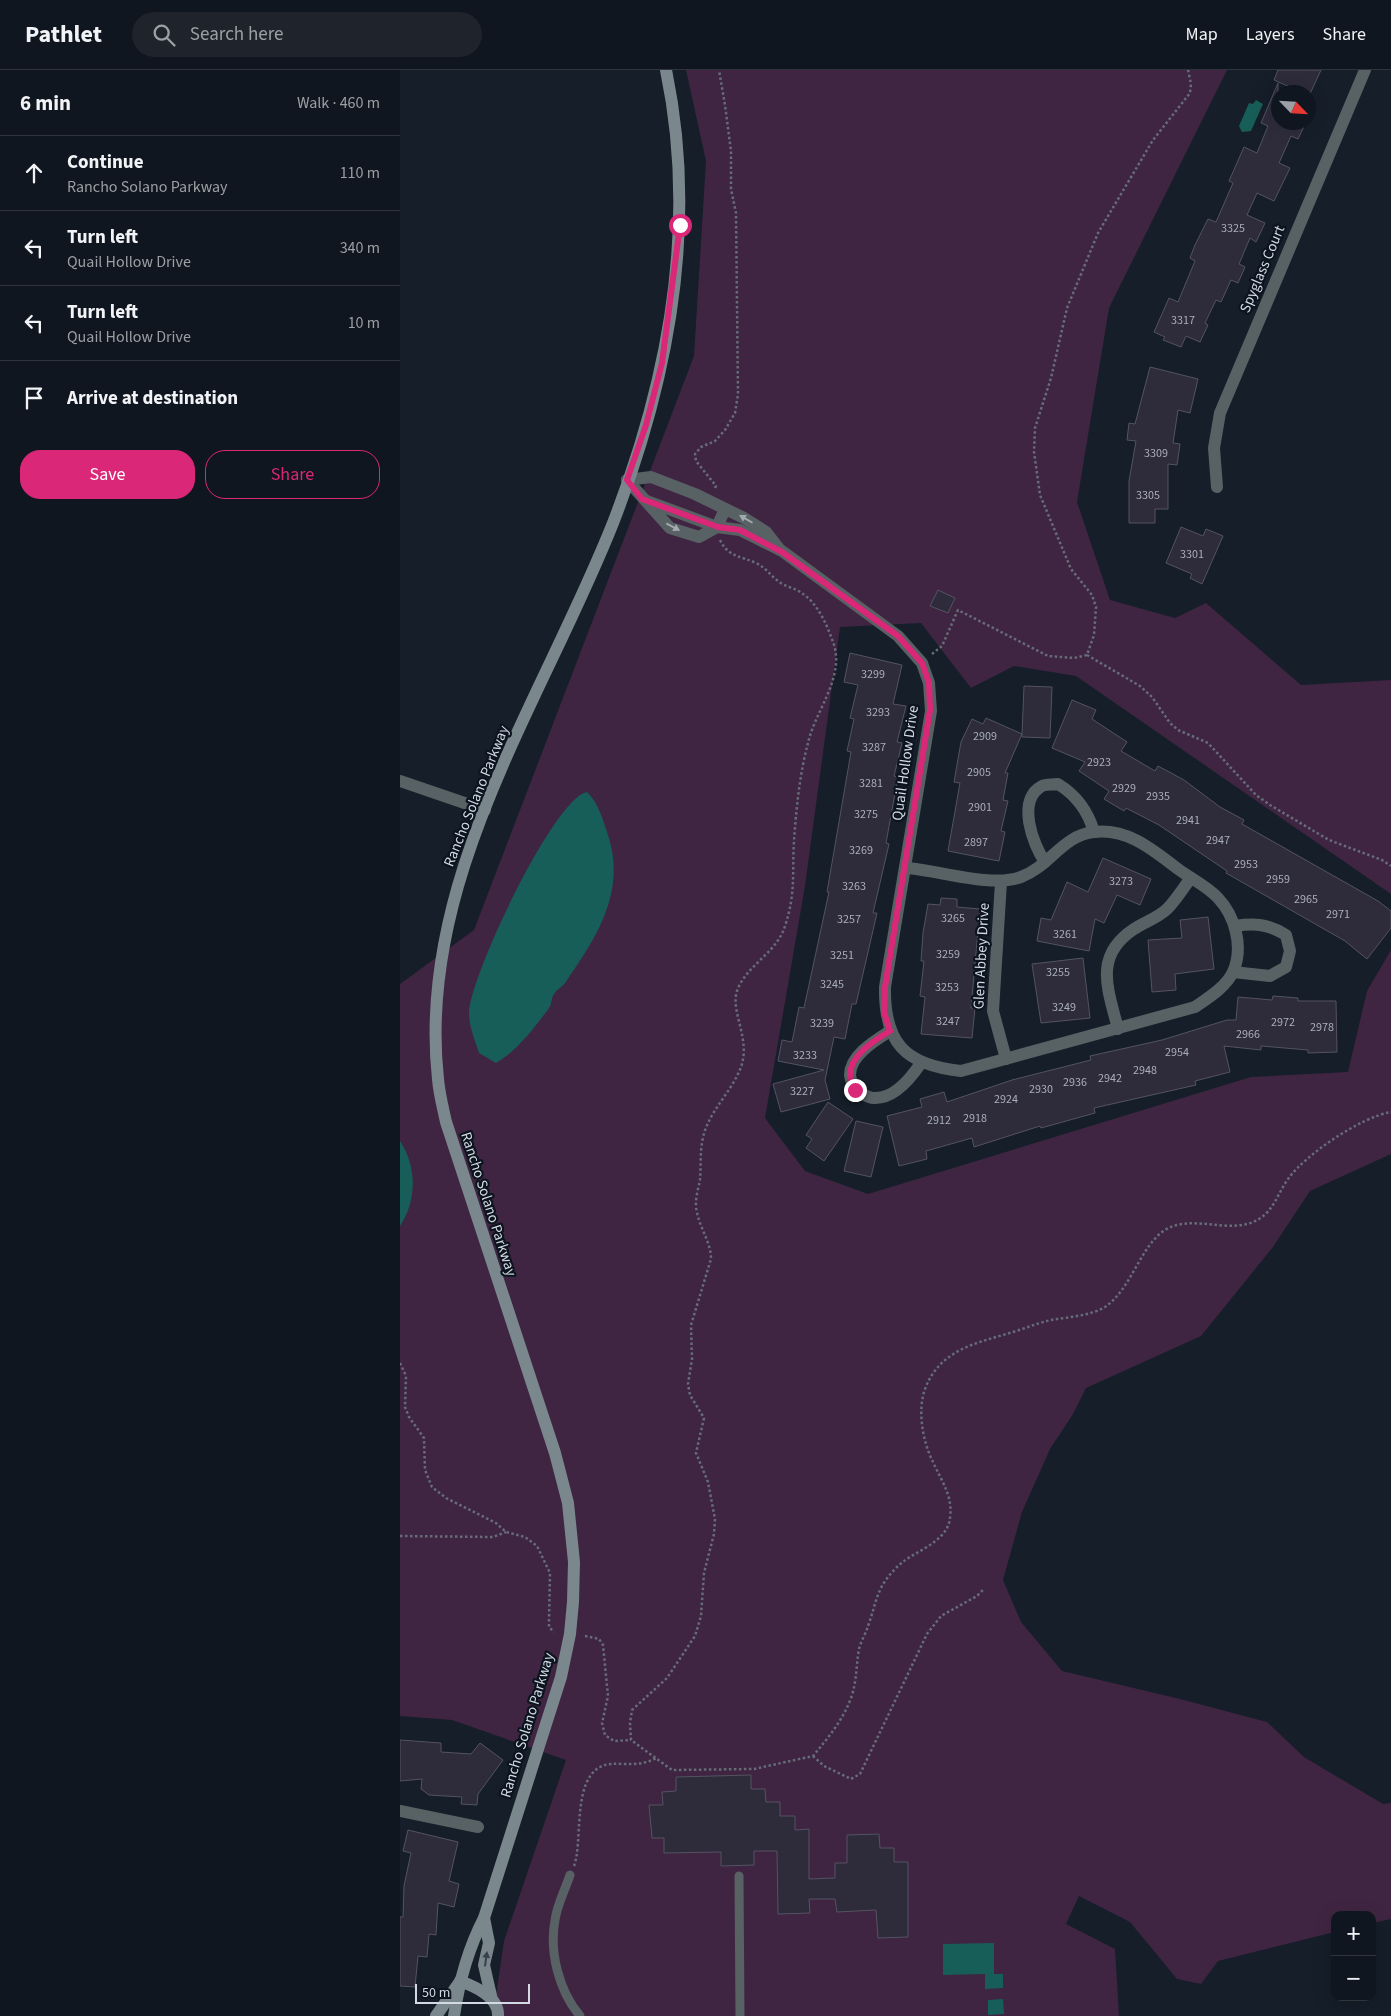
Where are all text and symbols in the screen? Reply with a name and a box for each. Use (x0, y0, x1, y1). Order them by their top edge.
search box (132, 12, 482, 57)
text: Pathlet (25, 17, 102, 52)
icon: search (150, 21, 178, 49)
text: Search here (190, 21, 284, 48)
text: Map (1186, 22, 1218, 47)
text: Layers (1246, 22, 1295, 47)
text: Share (1323, 22, 1366, 47)
north arrow (1271, 85, 1316, 130)
text: 6 min (20, 88, 71, 118)
text: Walk · 460 m (297, 92, 380, 114)
text: Continue (67, 149, 144, 176)
icon: ahead (20, 159, 48, 187)
text: 110 m (340, 162, 380, 184)
text: Rancho Solano Parkway (67, 176, 228, 198)
route start (669, 214, 692, 237)
house number: 3325 (1221, 220, 1245, 237)
street label: Spyglass Court (1235, 222, 1290, 316)
text: Turn left (67, 224, 138, 251)
icon: left (20, 234, 48, 262)
text: 340 m (340, 237, 380, 259)
text: Quail Hollow Drive (67, 251, 191, 273)
text: Turn left (67, 299, 138, 326)
icon: left (20, 309, 48, 337)
text: 10 m (348, 312, 380, 334)
house number: 3317 (1171, 312, 1195, 329)
text: Quail Hollow Drive (67, 326, 191, 348)
icon: arrive (20, 384, 48, 412)
text: Arrive at destination (67, 385, 238, 412)
house number: 3309 (1144, 445, 1168, 462)
button: Save (20, 450, 195, 499)
button: Share (205, 450, 380, 499)
house number: 3305 (1136, 487, 1160, 504)
one-way arrow (739, 515, 752, 524)
one-way arrow (665, 523, 680, 531)
house number: 3301 (1180, 546, 1204, 563)
house number: 3299 (861, 666, 885, 683)
house number: 3293 (866, 704, 890, 721)
street label: Quail Hollow Drive (887, 704, 924, 822)
street label: Rancho Solano Parkway (439, 722, 514, 870)
house number: 2909 (973, 728, 997, 745)
house number: 3287 (862, 739, 886, 756)
house number: 2923 (1087, 754, 1111, 771)
house number: 2905 (967, 764, 991, 781)
house number: 3281 (859, 775, 883, 792)
house number: 2929 (1112, 780, 1136, 797)
house number: 2935 (1146, 788, 1170, 805)
house number: 2901 (968, 799, 992, 816)
house number: 3275 (854, 806, 878, 823)
house number: 2941 (1176, 812, 1200, 829)
house number: 2947 (1206, 832, 1230, 849)
house number: 2897 (964, 834, 988, 851)
house number: 3269 (849, 842, 873, 859)
house number: 2953 (1234, 856, 1258, 873)
house number: 2959 (1266, 871, 1290, 888)
house number: 3273 (1109, 873, 1133, 890)
house number: 3263 (842, 878, 866, 895)
house number: 2965 (1294, 891, 1318, 908)
street label: Glen Abbey Drive (968, 902, 995, 1010)
house number: 2971 (1326, 906, 1350, 923)
house number: 3265 (941, 910, 965, 927)
house number: 3257 (837, 911, 861, 928)
house number: 3261 (1053, 926, 1077, 943)
house number: 3259 (936, 946, 960, 963)
house number: 3251 (830, 947, 854, 964)
house number: 3255 (1046, 964, 1070, 981)
house number: 3245 (820, 976, 844, 993)
house number: 3253 (935, 979, 959, 996)
house number: 3249 (1052, 999, 1076, 1016)
house number: 3247 (936, 1013, 960, 1030)
house number: 2972 (1271, 1014, 1295, 1031)
house number: 3239 (810, 1015, 834, 1032)
house number: 2978 (1310, 1019, 1334, 1036)
house number: 2966 (1236, 1026, 1260, 1043)
house number: 2954 (1165, 1044, 1189, 1061)
house number: 3233 (793, 1047, 817, 1064)
house number: 2948 (1133, 1062, 1157, 1079)
house number: 2942 (1098, 1070, 1122, 1087)
house number: 2936 (1063, 1074, 1087, 1091)
route end (844, 1079, 867, 1102)
house number: 2930 (1029, 1081, 1053, 1098)
house number: 3227 (790, 1083, 814, 1100)
house number: 2924 (994, 1091, 1018, 1108)
house number: 2918 (963, 1110, 987, 1127)
house number: 2912 (927, 1112, 951, 1129)
street label: Rancho Solano Parkway (455, 1129, 522, 1279)
street label: Rancho Solano Parkway (495, 1650, 560, 1800)
map controls (1331, 1911, 1376, 2001)
button: + (1331, 1911, 1376, 1956)
one-way arrow (482, 1951, 490, 1967)
button: − (1331, 1956, 1376, 2001)
scale bar (415, 1981, 530, 2004)
text: 50 m (422, 1983, 450, 2003)

